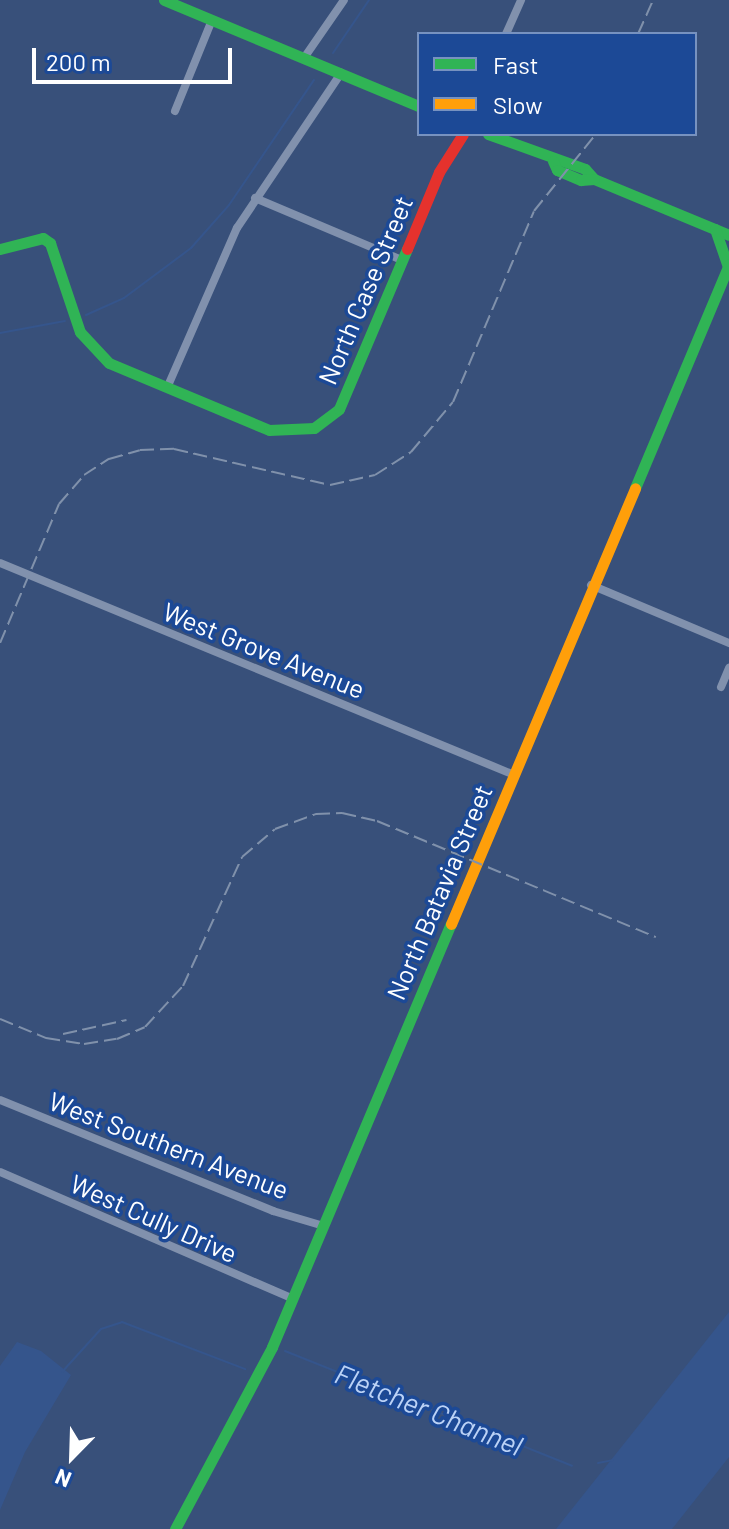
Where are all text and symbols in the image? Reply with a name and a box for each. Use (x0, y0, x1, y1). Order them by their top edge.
scale bar (36, 32, 236, 82)
legend (417, 32, 697, 136)
text: 200 m (46, 47, 111, 76)
text: Fast (493, 50, 538, 79)
text: Slow (493, 90, 542, 119)
street label: North Case Street (311, 191, 419, 389)
street label: West Grove Avenue (159, 595, 369, 705)
street label: North Batavia Street (380, 780, 498, 1004)
street label: West Southern Avenue (45, 1085, 293, 1205)
street label: West Cully Drive (66, 1167, 242, 1269)
water label: Fletcher Channel (330, 1356, 528, 1462)
north arrow (32, 1417, 112, 1497)
text: N (51, 1464, 74, 1494)

